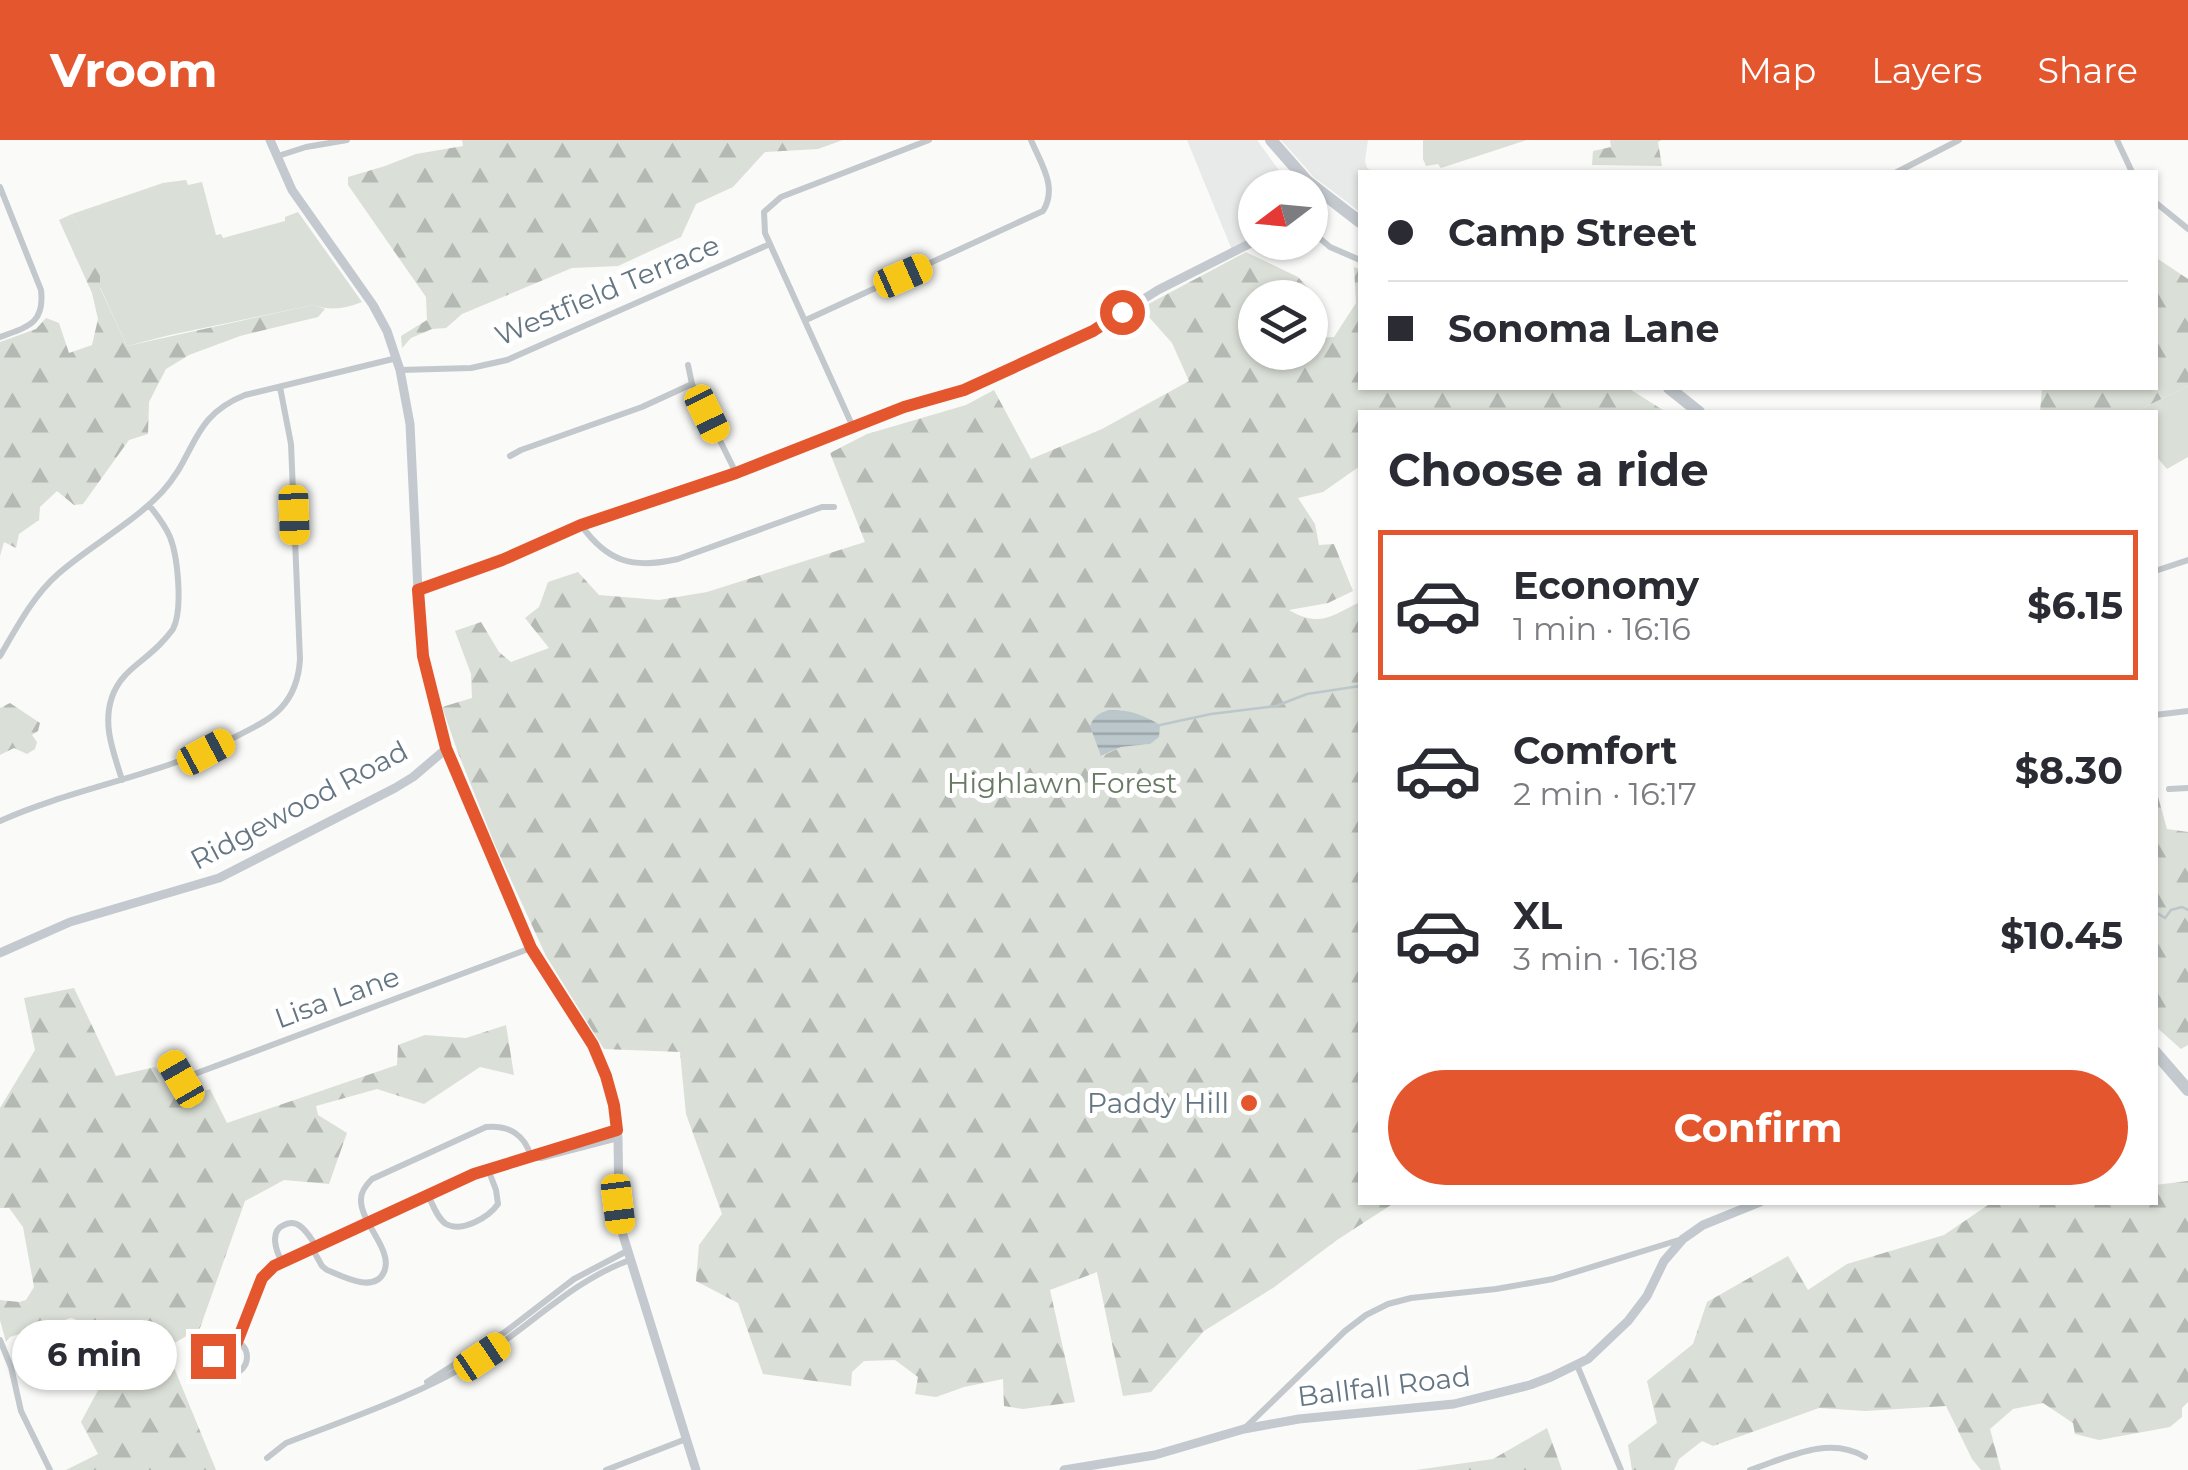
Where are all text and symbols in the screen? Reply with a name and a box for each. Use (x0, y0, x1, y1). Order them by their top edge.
text: Vroom (50, 41, 218, 99)
text: Map (1738, 49, 1816, 92)
text: Layers (1871, 49, 1982, 92)
text: Share (2037, 49, 2138, 92)
north arrow (1238, 170, 1328, 260)
map controls (1238, 170, 1328, 370)
text: Camp Street (1448, 209, 1697, 256)
street label: Westfield Terrace (490, 227, 724, 353)
car (869, 250, 937, 302)
button: layers (1238, 280, 1328, 370)
route start (1100, 290, 1145, 335)
text: Sonoma Lane (1448, 305, 1719, 352)
car (680, 380, 734, 448)
text: Choose a ride (1388, 442, 1709, 497)
car (278, 484, 310, 546)
icon: car (1393, 560, 1483, 650)
text: Economy (1513, 562, 1699, 609)
text: $6.15 (2027, 582, 2123, 629)
text: 1 min · 16:16 (1513, 609, 1691, 648)
car (172, 725, 240, 779)
icon: car (1393, 725, 1483, 815)
text: Comfort (1513, 727, 1677, 774)
street label: Ridgewood Road (184, 733, 414, 877)
text: $8.30 (2015, 747, 2123, 794)
park label: Highlawn Forest (947, 766, 1177, 800)
text: 2 min · 16:17 (1513, 774, 1697, 813)
icon: car (1393, 890, 1483, 980)
text: XL (1513, 892, 1562, 939)
text: $10.45 (2000, 912, 2123, 959)
text: 3 min · 16:18 (1513, 939, 1698, 978)
street label: Lisa Lane (270, 959, 404, 1035)
car (153, 1046, 209, 1112)
button: Confirm (1388, 1070, 2128, 1185)
place label: Paddy Hill (1087, 1086, 1229, 1120)
marker: Paddy Hill (1238, 1092, 1260, 1114)
car (599, 1172, 637, 1236)
callout: 6 min (13, 1321, 178, 1391)
car (449, 1328, 515, 1386)
route end (191, 1334, 236, 1379)
text: 6 min (47, 1335, 142, 1374)
street label: Ballfall Road (1296, 1359, 1472, 1413)

